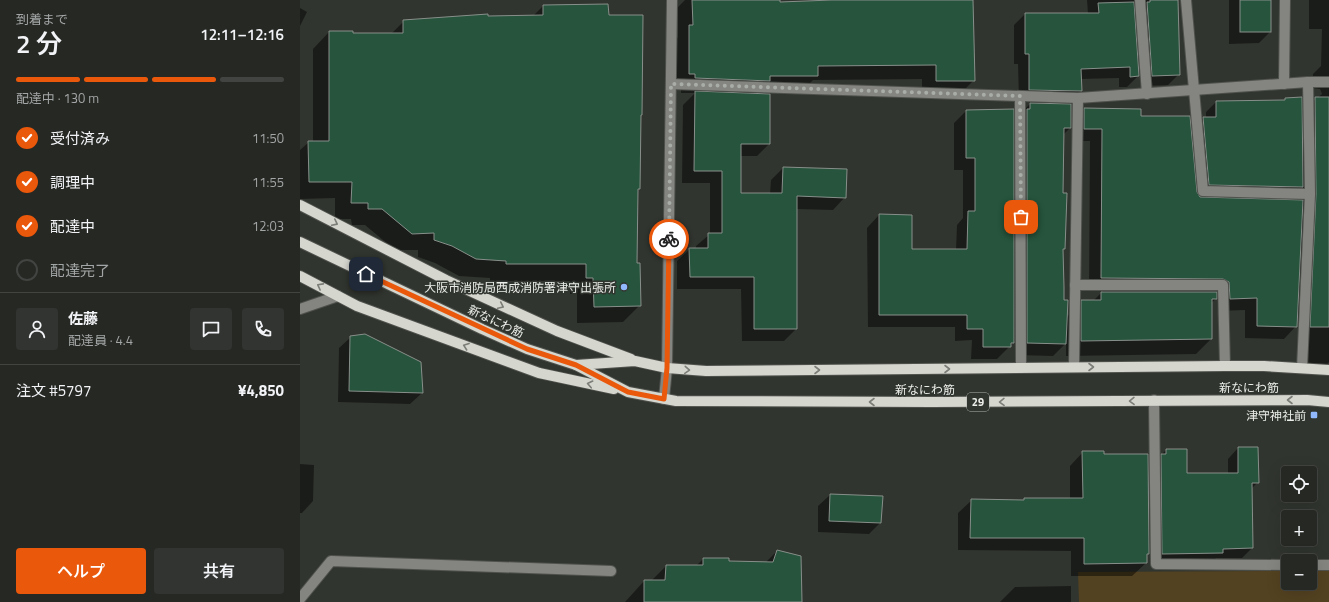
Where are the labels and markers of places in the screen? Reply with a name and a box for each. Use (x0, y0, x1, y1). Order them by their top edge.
pin (1004, 200, 1038, 234)
pin (349, 257, 383, 291)
place label: 大阪市消防局西成消防署津守出張所 (424, 278, 616, 297)
marker: 大阪市消防局西成消防署津守出張所 (619, 282, 629, 292)
place label: 津守神社前 (1246, 406, 1306, 425)
marker: 津守神社前 (1309, 410, 1319, 420)

